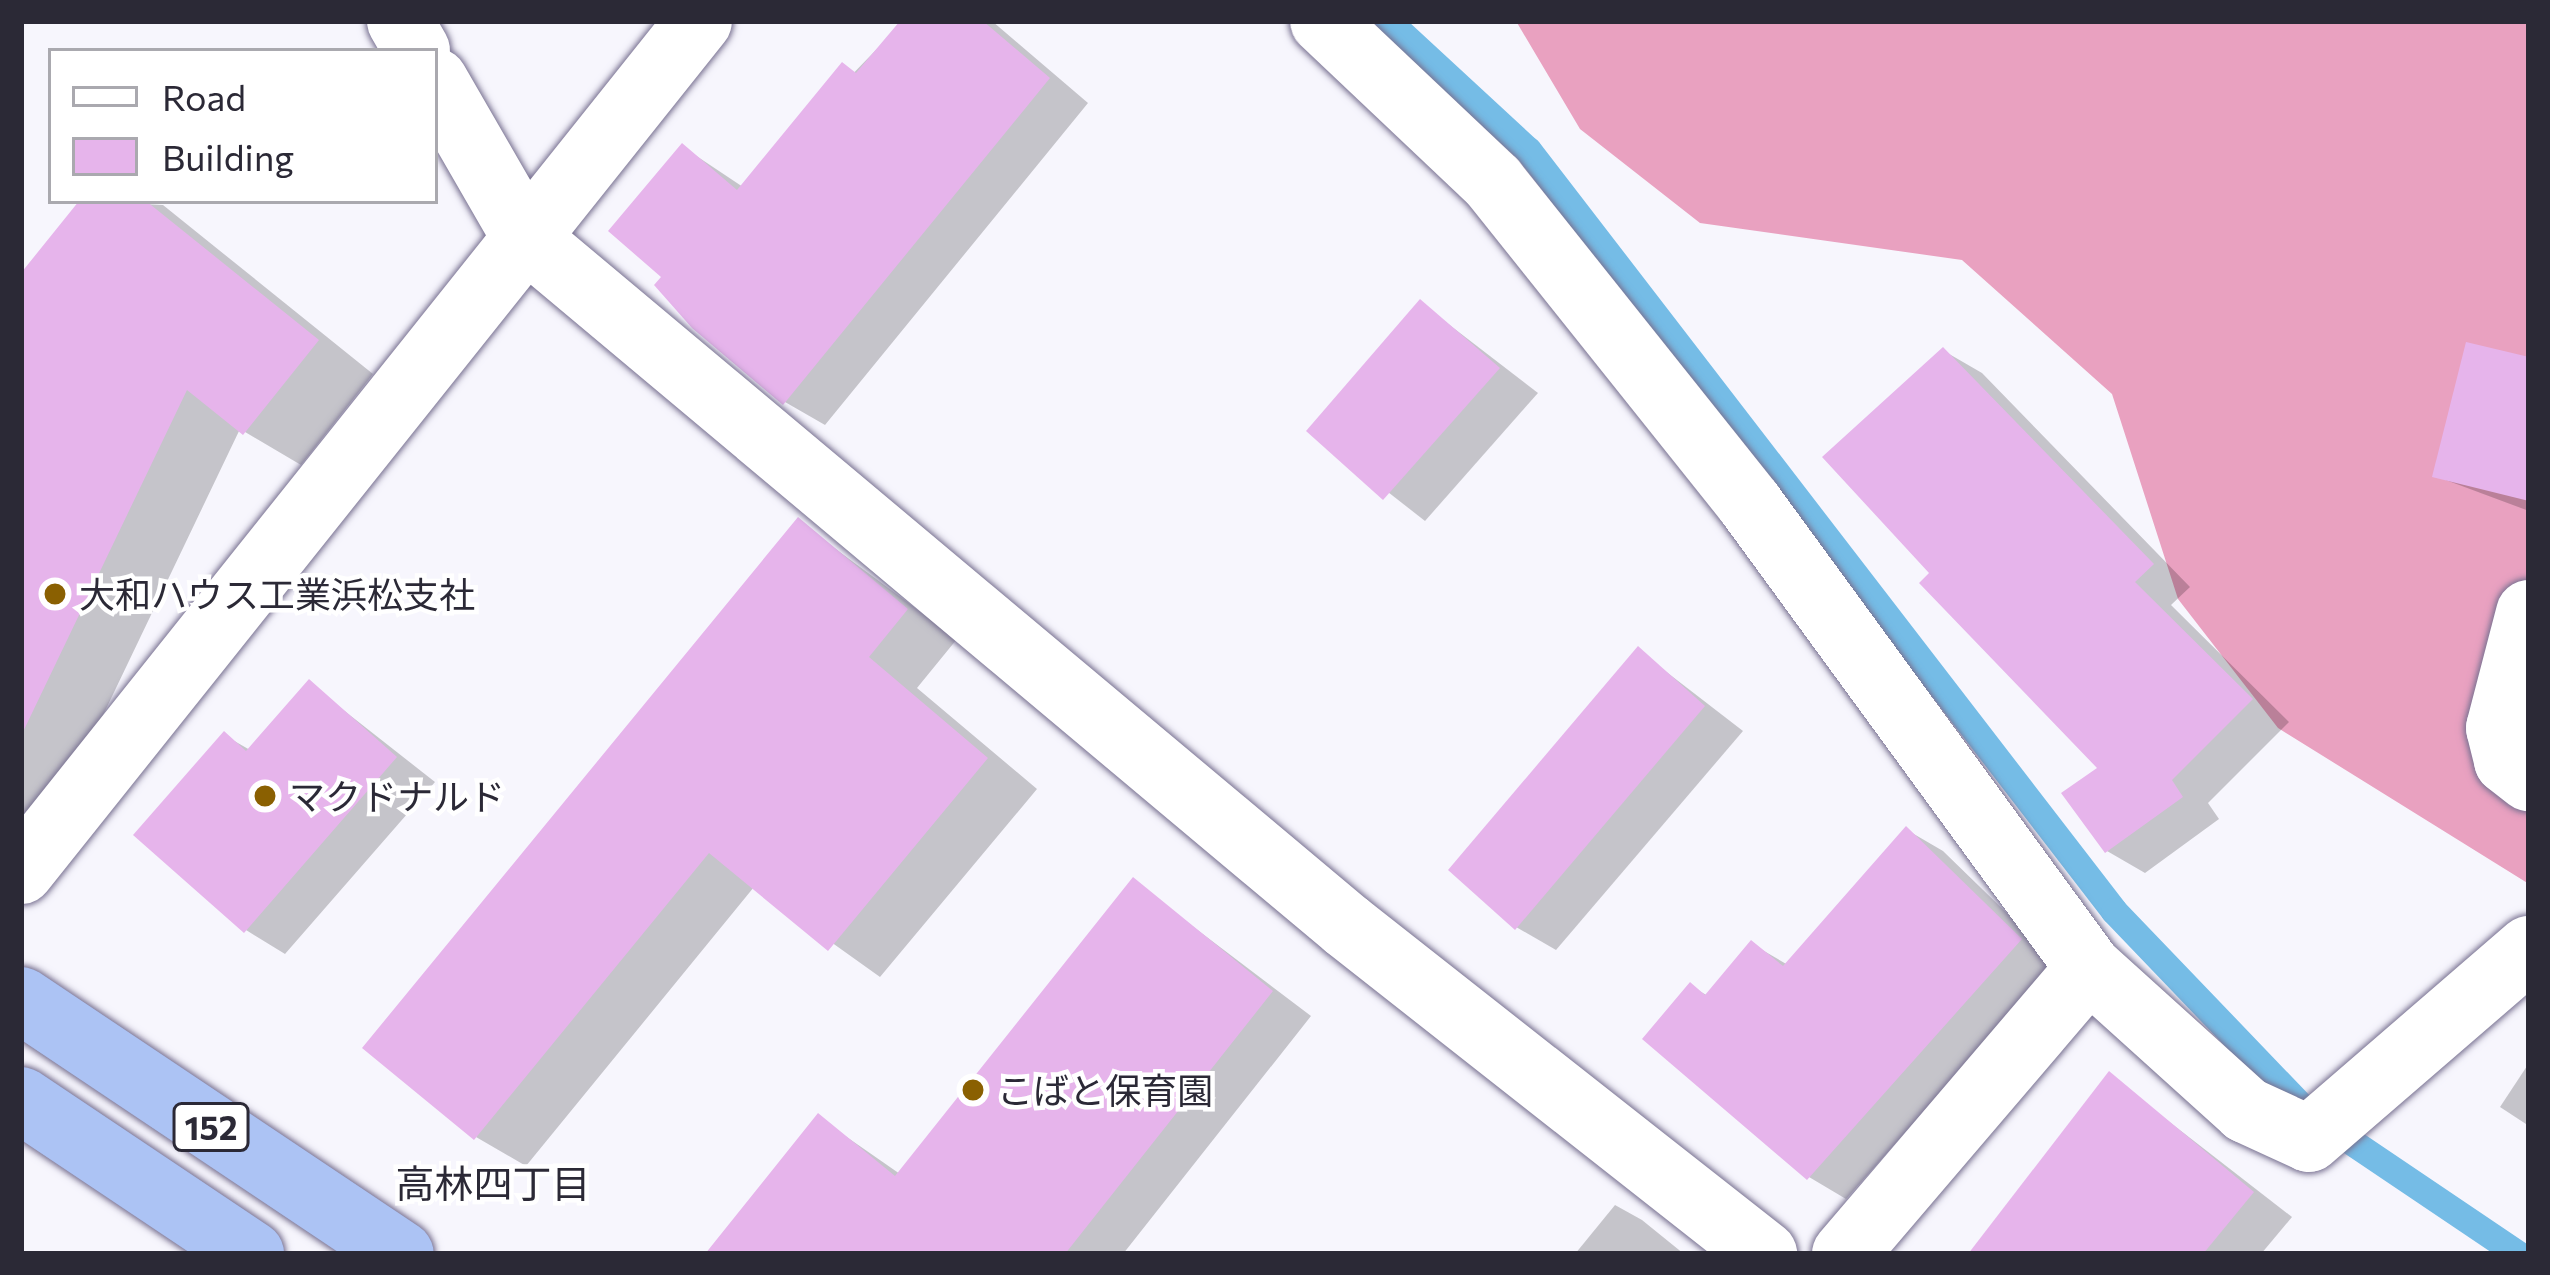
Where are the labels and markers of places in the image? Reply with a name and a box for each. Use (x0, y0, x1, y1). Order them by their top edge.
place label: 大和ハウス工業浜松支社 (79, 572, 475, 616)
marker: 大和ハウス工業浜松支社 (42, 581, 68, 607)
place label: マクドナルド (289, 774, 505, 818)
marker: マクドナルド (252, 783, 278, 809)
place label: こばと保育園 (997, 1068, 1213, 1112)
marker: こばと保育園 (960, 1077, 986, 1103)

